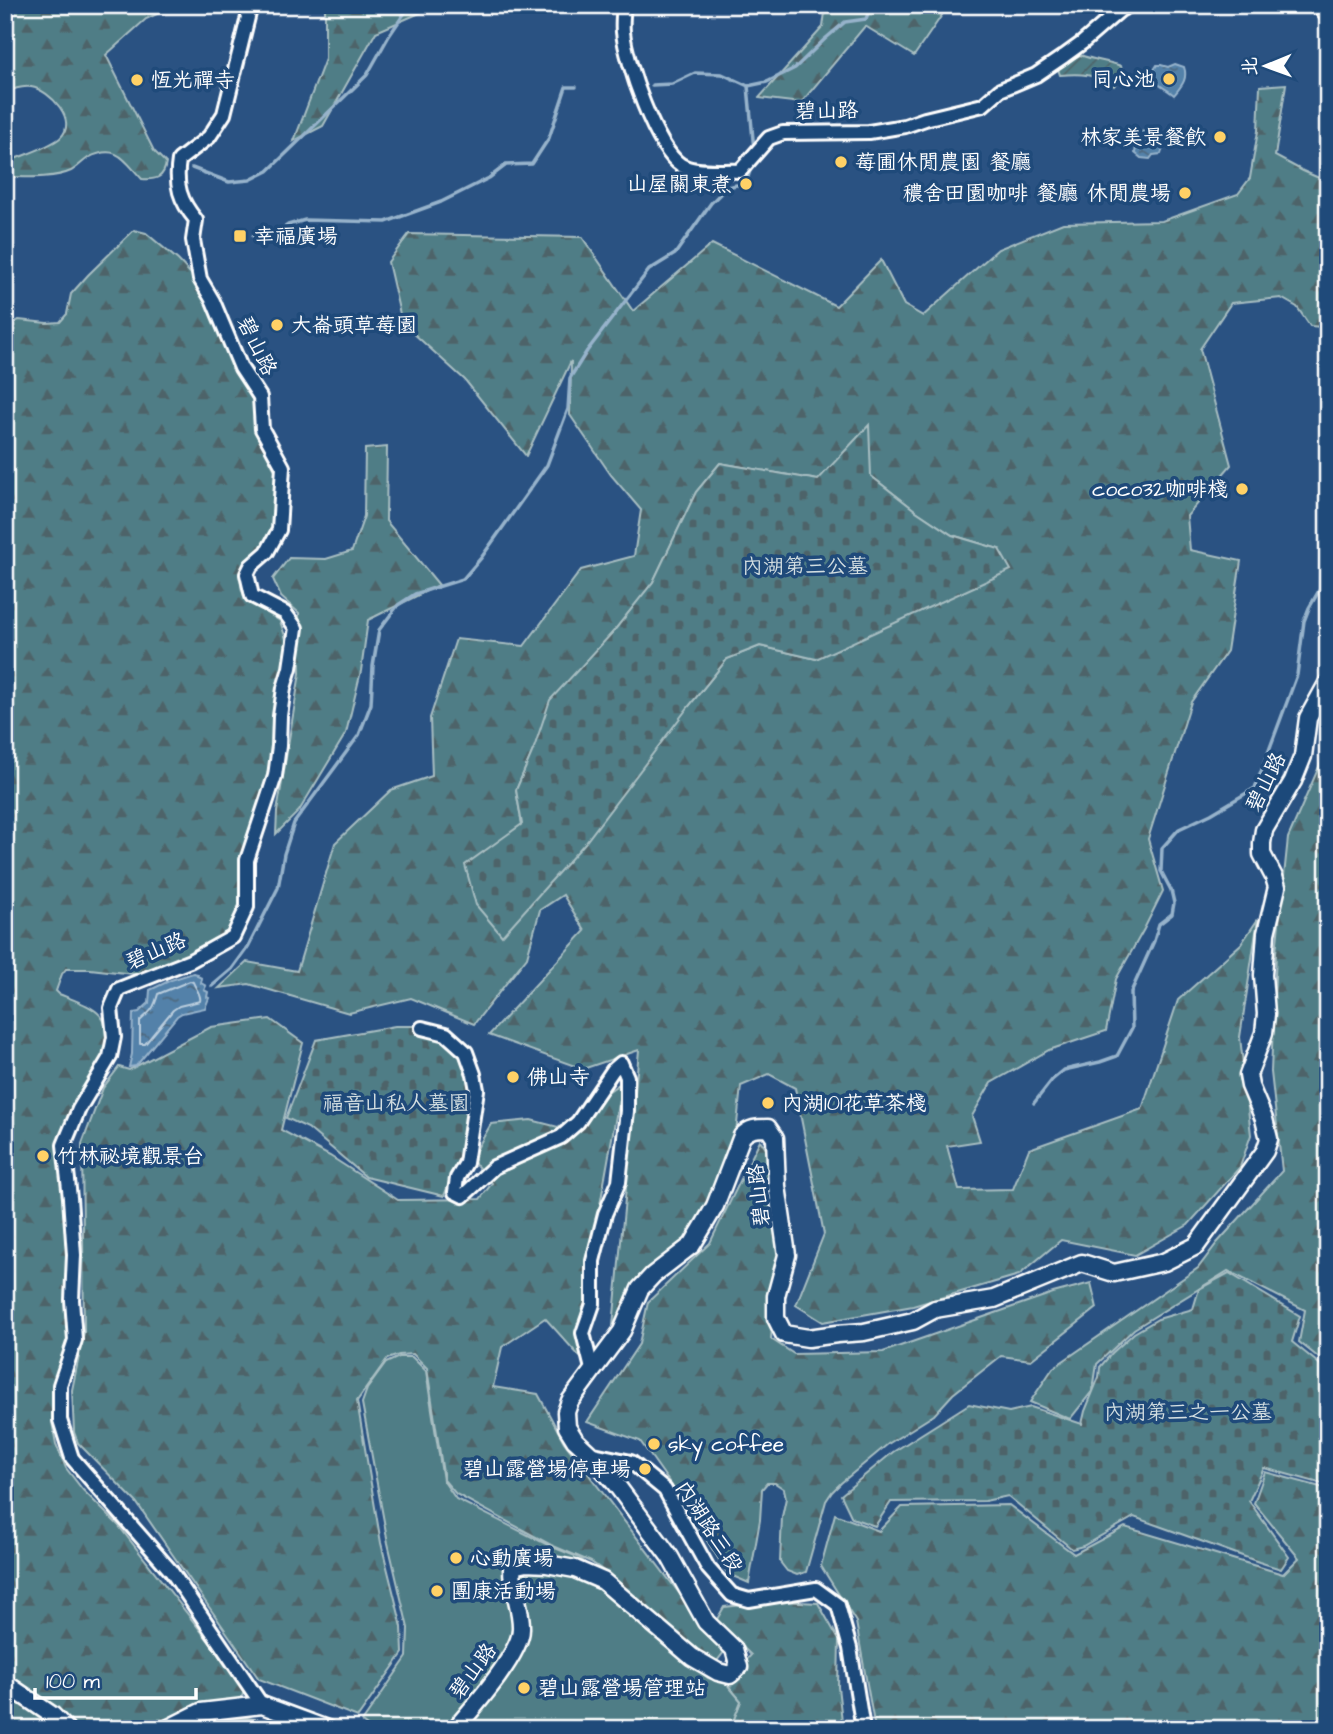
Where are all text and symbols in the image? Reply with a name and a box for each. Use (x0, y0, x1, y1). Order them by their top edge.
north arrow (1232, 32, 1302, 102)
text: 北 (1237, 57, 1264, 76)
place label: 同心池 (1092, 65, 1155, 94)
place label: 恆光禪寺 (151, 66, 235, 95)
marker: 同心池 (1161, 71, 1177, 87)
marker: 恆光禪寺 (129, 72, 145, 88)
street label: 碧山路 (795, 96, 859, 126)
place label: 林家美景餐飲 (1080, 123, 1206, 152)
marker: 林家美景餐飲 (1212, 129, 1228, 145)
place label: 莓圃休閒農園 餐廳 (855, 148, 1031, 177)
marker: 莓圃休閒農園 餐廳 (833, 154, 849, 170)
place label: 山屋關東煮 (627, 170, 732, 199)
marker: 山屋關東煮 (738, 176, 754, 192)
place label: 穠舍田園咖啡 餐廳 休閒農場 (902, 179, 1171, 208)
marker: 穠舍田園咖啡 餐廳 休閒農場 (1177, 185, 1193, 201)
place label: 幸福廣場 (254, 222, 338, 251)
marker: 幸福廣場 (232, 228, 248, 244)
street label: 碧山路 (230, 311, 284, 381)
place label: 大崙頭草莓園 (291, 311, 417, 340)
marker: 大崙頭草莓園 (269, 317, 285, 333)
place label: coco32咖啡棧 (1092, 475, 1228, 504)
marker: coco32咖啡棧 (1234, 481, 1250, 497)
park label: 內湖第三公墓 (742, 552, 868, 581)
street label: 碧山路 (1239, 747, 1293, 817)
street label: 碧山路 (121, 925, 191, 977)
place label: 佛山寺 (527, 1063, 590, 1092)
marker: 佛山寺 (505, 1069, 521, 1085)
park label: 福音山私人墓園 (323, 1089, 470, 1118)
place label: 內湖101花草茶棧 (782, 1089, 927, 1118)
marker: 內湖101花草茶棧 (760, 1095, 776, 1111)
place label: 竹林祕境觀景台 (57, 1142, 204, 1171)
marker: 竹林祕境觀景台 (35, 1148, 51, 1164)
street label: 碧山路 (741, 1162, 777, 1228)
park label: 內湖第三之一公墓 (1104, 1398, 1272, 1427)
place label: sky coffee (668, 1430, 784, 1461)
marker: sky coffee (646, 1436, 662, 1452)
place label: 碧山露營場停車場 (463, 1455, 631, 1484)
marker: 碧山露營場停車場 (637, 1461, 653, 1477)
street label: 內湖路三段 (668, 1475, 750, 1579)
place label: 心動廣場 (470, 1544, 554, 1573)
marker: 心動廣場 (448, 1550, 464, 1566)
place label: 團康活動場 (451, 1577, 556, 1606)
marker: 團康活動場 (429, 1583, 445, 1599)
street label: 碧山路 (442, 1637, 504, 1705)
scale bar (35, 1657, 196, 1701)
text: 100 m (46, 1667, 101, 1696)
place label: 碧山露營場管理站 (538, 1674, 706, 1703)
marker: 碧山露營場管理站 (516, 1680, 532, 1696)

